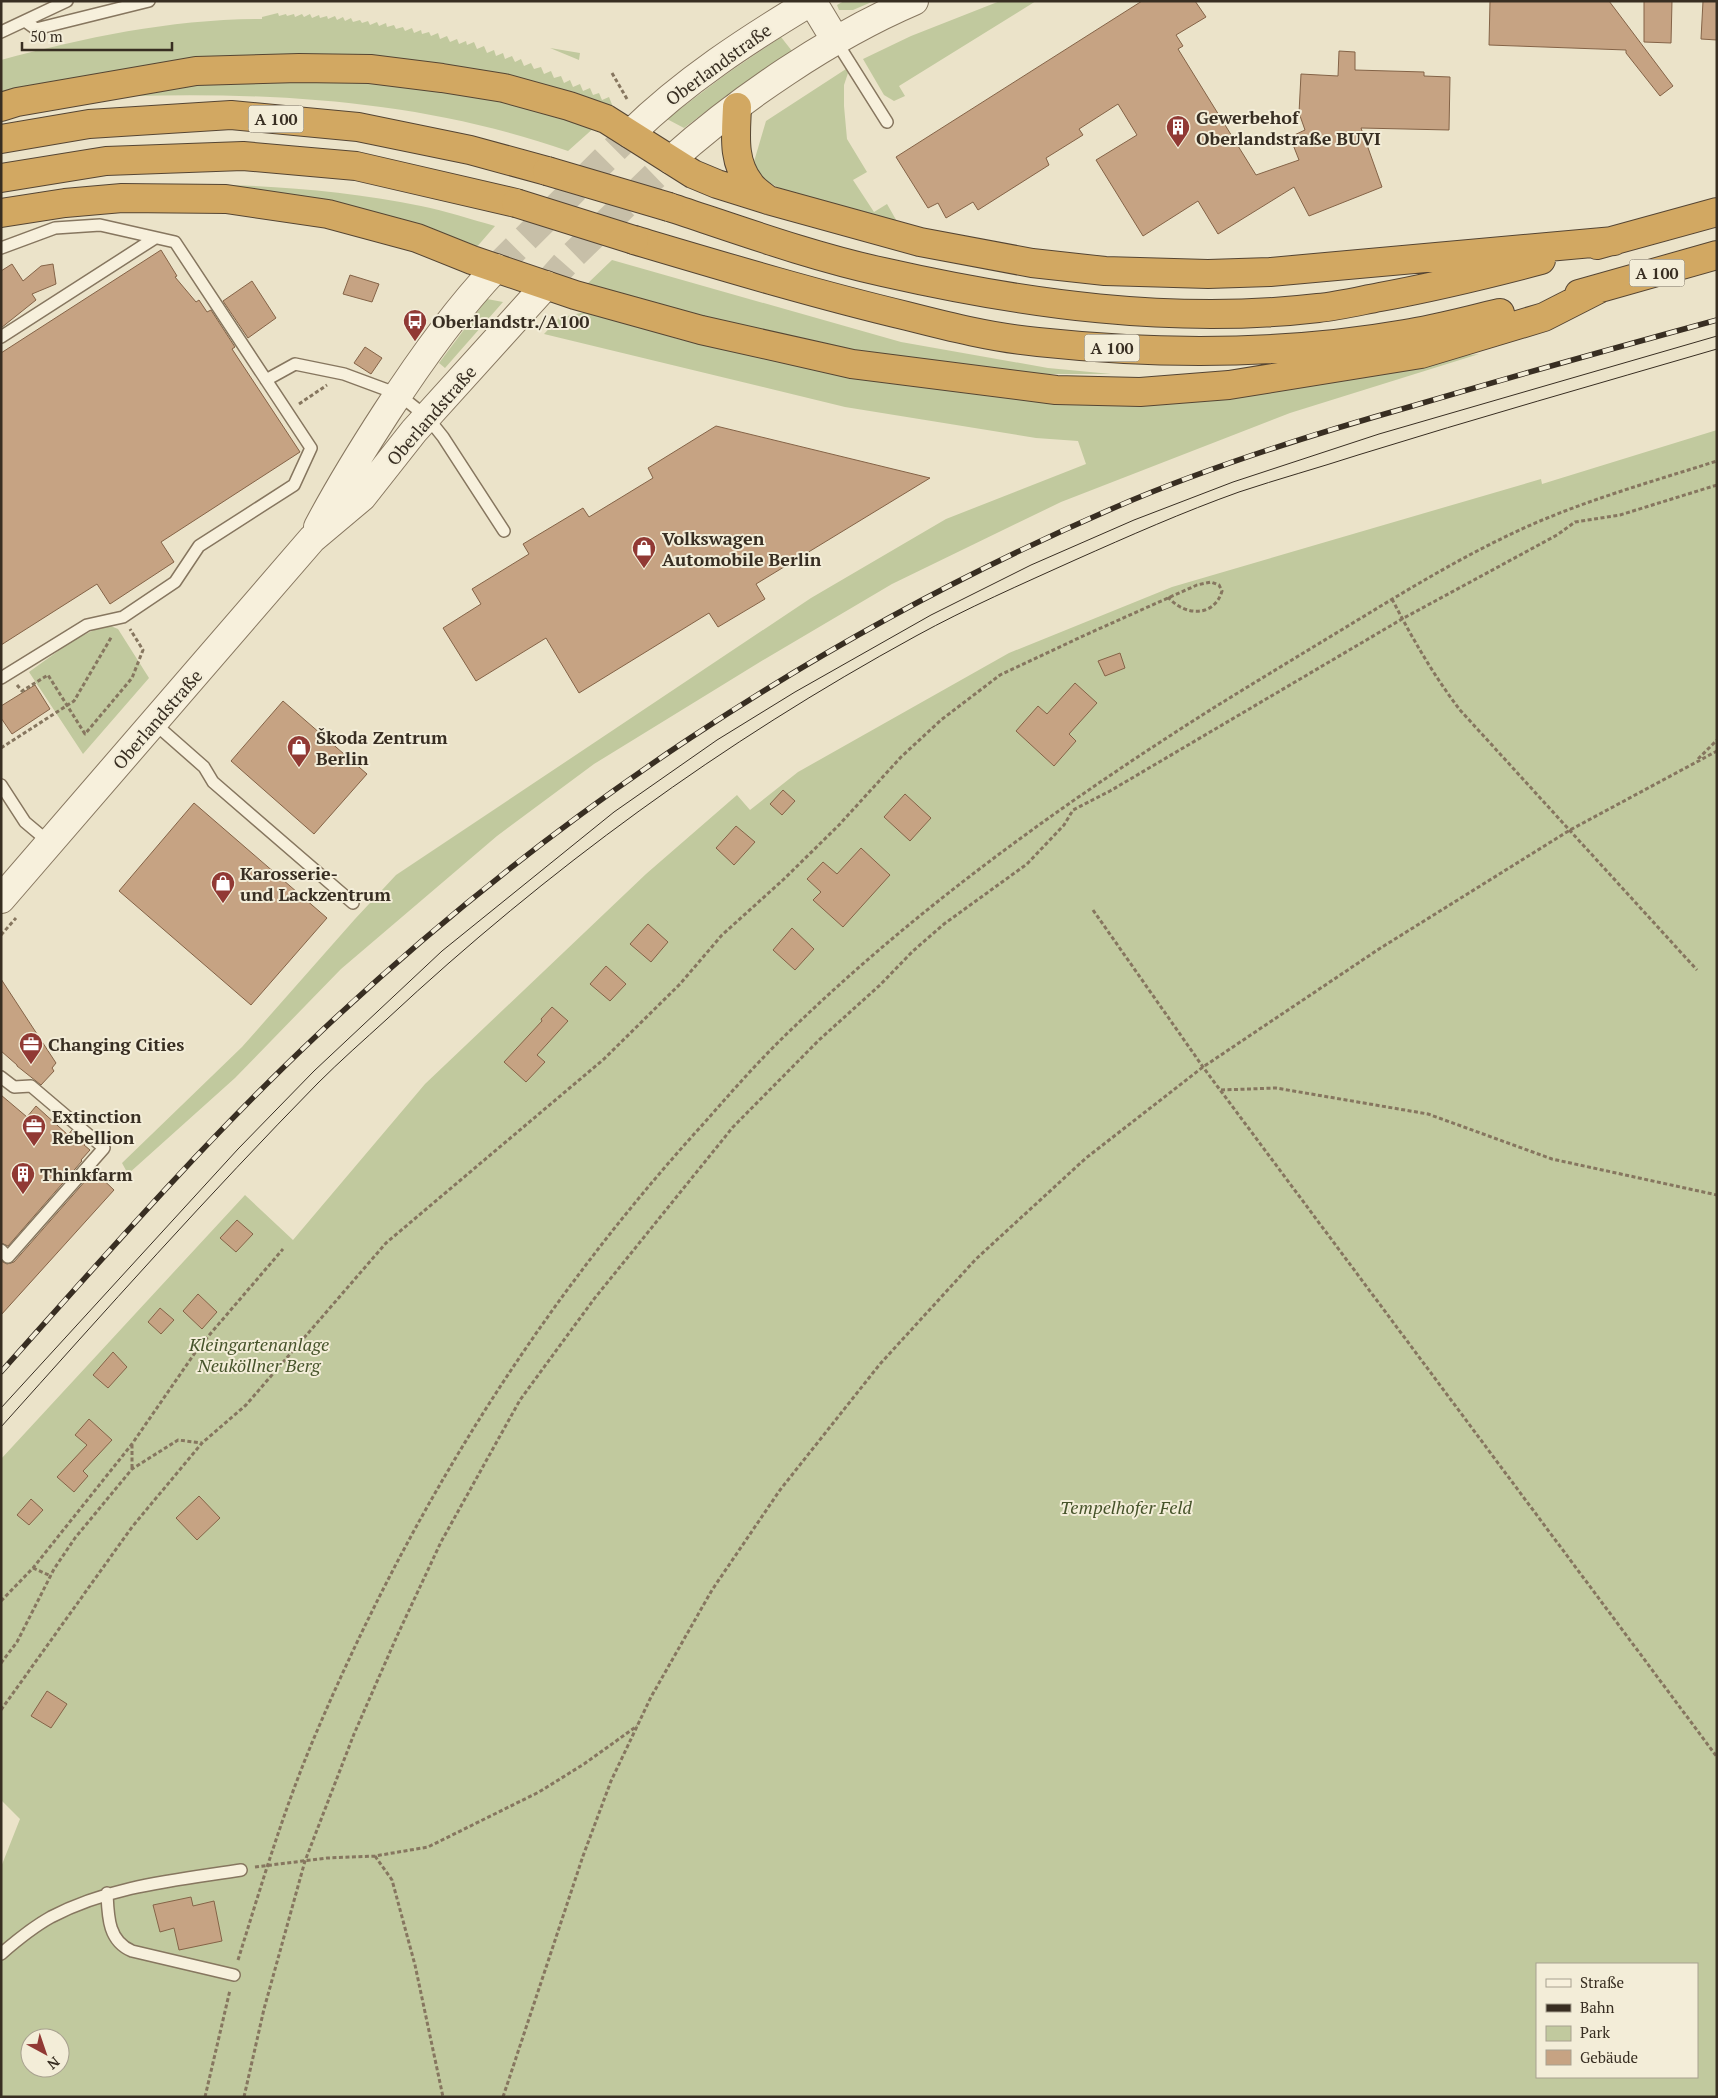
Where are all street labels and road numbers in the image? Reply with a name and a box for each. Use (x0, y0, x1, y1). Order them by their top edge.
street label: Oberlandstraße (660, 17, 776, 111)
road number: A 100 (248, 106, 304, 132)
road number: A 100 (1630, 260, 1684, 286)
road number: A 100 (1084, 334, 1140, 362)
street label: Oberlandstraße (381, 360, 481, 470)
street label: Oberlandstraße (107, 664, 207, 774)

